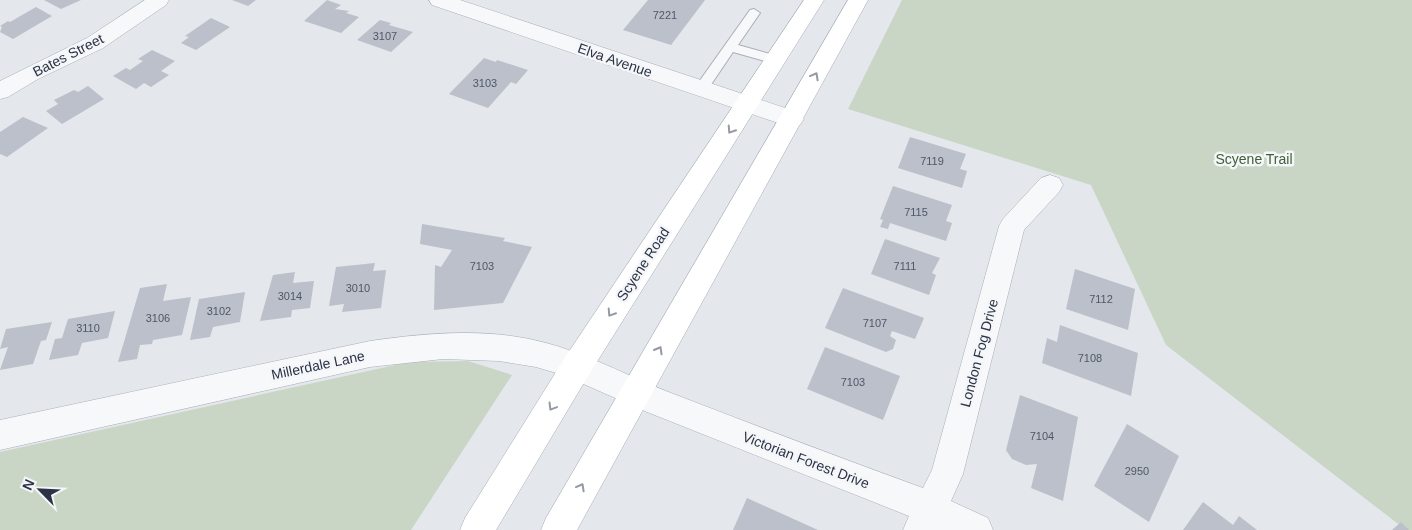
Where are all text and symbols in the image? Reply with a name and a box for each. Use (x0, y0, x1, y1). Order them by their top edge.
house number: 7221 (653, 9, 677, 21)
street label: Bates Street (30, 30, 106, 80)
house number: 3107 (373, 30, 397, 42)
street label: Elva Avenue (576, 40, 654, 80)
one-way arrow (809, 73, 819, 82)
house number: 3103 (473, 77, 497, 89)
one-way arrow (728, 124, 737, 134)
park label: Scyene Trail (1215, 151, 1293, 167)
house number: 7119 (920, 155, 944, 167)
house number: 7115 (904, 206, 928, 218)
street label: Scyene Road (613, 224, 673, 304)
house number: 7103 (470, 260, 494, 272)
house number: 7111 (894, 260, 916, 272)
house number: 3010 (346, 282, 370, 294)
house number: 3014 (278, 290, 302, 302)
house number: 7112 (1089, 293, 1113, 305)
street label: London Fog Drive (957, 297, 1001, 409)
house number: 3102 (207, 305, 231, 317)
one-way arrow (608, 308, 617, 317)
house number: 3106 (146, 312, 170, 324)
house number: 7107 (863, 317, 887, 329)
house number: 3110 (76, 322, 100, 334)
street label: Millerdale Lane (270, 347, 366, 383)
one-way arrow (652, 347, 662, 356)
house number: 7108 (1078, 352, 1102, 364)
house number: 7103 (841, 376, 865, 388)
one-way arrow (548, 402, 558, 411)
street label: Victorian Forest Drive (740, 428, 872, 492)
house number: 7104 (1030, 430, 1054, 442)
north arrow (15, 465, 65, 515)
house number: 2950 (1125, 465, 1149, 477)
text: N (19, 477, 37, 493)
one-way arrow (575, 484, 585, 493)

